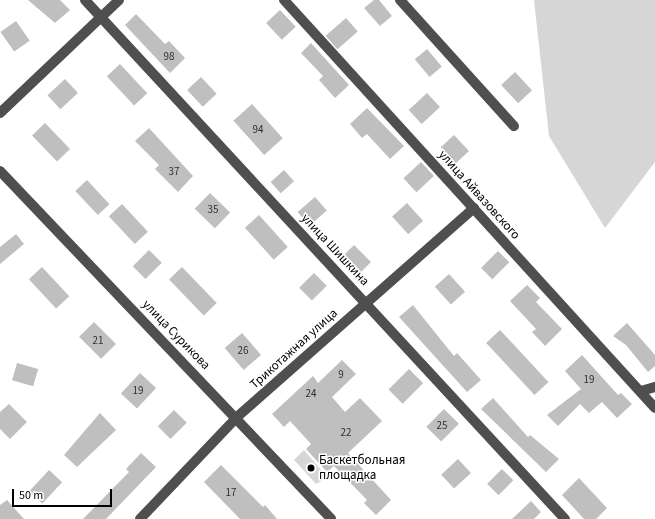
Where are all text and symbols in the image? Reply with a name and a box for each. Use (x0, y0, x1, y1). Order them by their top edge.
house number: 98 (164, 50, 174, 64)
house number: 94 (253, 123, 263, 137)
street label: улица Айвазовского (435, 147, 523, 243)
house number: 37 (169, 165, 179, 179)
house number: 35 (208, 203, 218, 217)
street label: улица Шишкина (298, 211, 372, 289)
street label: улица Сурикова (139, 297, 213, 373)
street label: Трикотажная улица (247, 306, 341, 392)
house number: 21 (93, 334, 103, 348)
house number: 26 (238, 344, 248, 358)
house number: 9 (338, 368, 344, 382)
house number: 19 (584, 373, 594, 387)
house number: 19 (133, 384, 143, 398)
house number: 24 (306, 387, 316, 401)
house number: 25 (437, 419, 447, 433)
house number: 22 (341, 426, 351, 440)
place label: Баскетбольная площадка (319, 453, 405, 484)
marker: Баскетбольная площадка (306, 463, 316, 473)
scale bar (14, 481, 114, 507)
house number: 17 (226, 486, 236, 500)
text: 50 m (19, 487, 43, 504)

